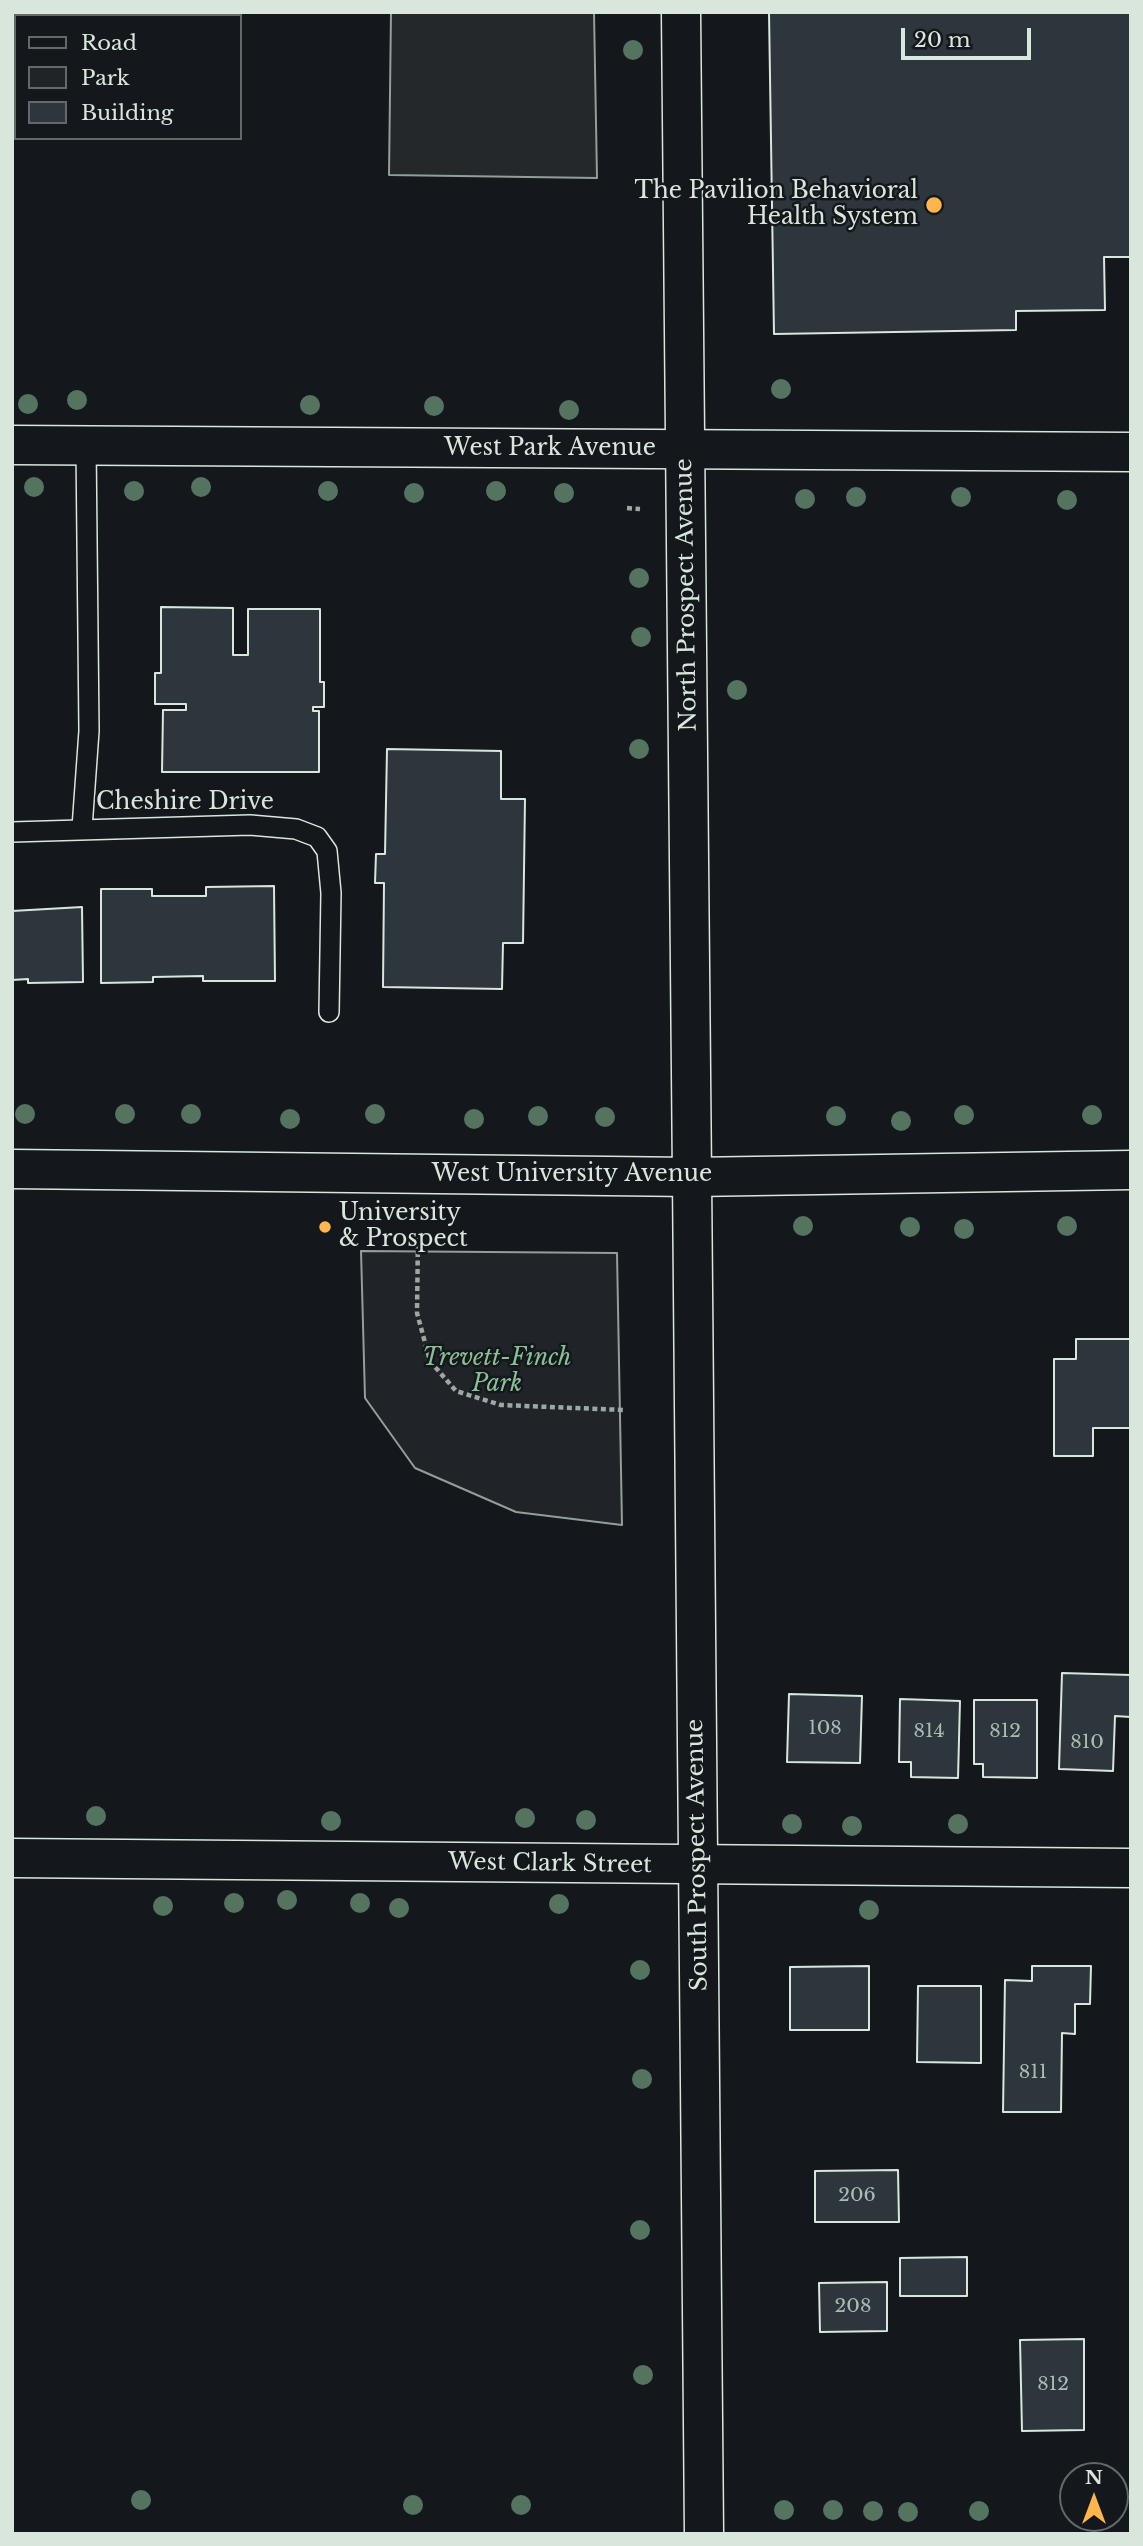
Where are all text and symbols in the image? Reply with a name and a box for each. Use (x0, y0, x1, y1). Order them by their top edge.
legend (14, 14, 242, 140)
scale bar (905, 14, 1034, 58)
text: 20 m (914, 27, 971, 53)
text: Road (81, 30, 137, 56)
text: Park (81, 65, 130, 91)
text: Building (81, 100, 173, 126)
place label: The Pavilion Behavioral Health System (634, 178, 918, 232)
marker: The Pavilion Behavioral Health System (924, 195, 944, 215)
street label: West Park Avenue (444, 435, 656, 463)
street label: North Prospect Avenue (671, 458, 703, 732)
street label: Cheshire Drive (96, 789, 274, 817)
street label: West University Avenue (432, 1161, 712, 1189)
place label: University & Prospect (339, 1200, 468, 1254)
marker: University & Prospect (317, 1219, 333, 1235)
park label: Trevett-Finch Park (423, 1345, 571, 1399)
house number: 108 (808, 1718, 842, 1740)
street label: South Prospect Avenue (682, 1719, 714, 1991)
house number: 814 (913, 1721, 945, 1743)
house number: 812 (989, 1721, 1021, 1743)
house number: 810 (1070, 1732, 1104, 1754)
street label: West Clark Street (448, 1848, 652, 1880)
house number: 811 (1019, 2062, 1047, 2084)
house number: 206 (838, 2185, 876, 2207)
house number: 208 (835, 2296, 871, 2318)
house number: 812 (1037, 2374, 1069, 2396)
north arrow (1059, 2462, 1129, 2532)
text: N (1085, 2466, 1103, 2489)

